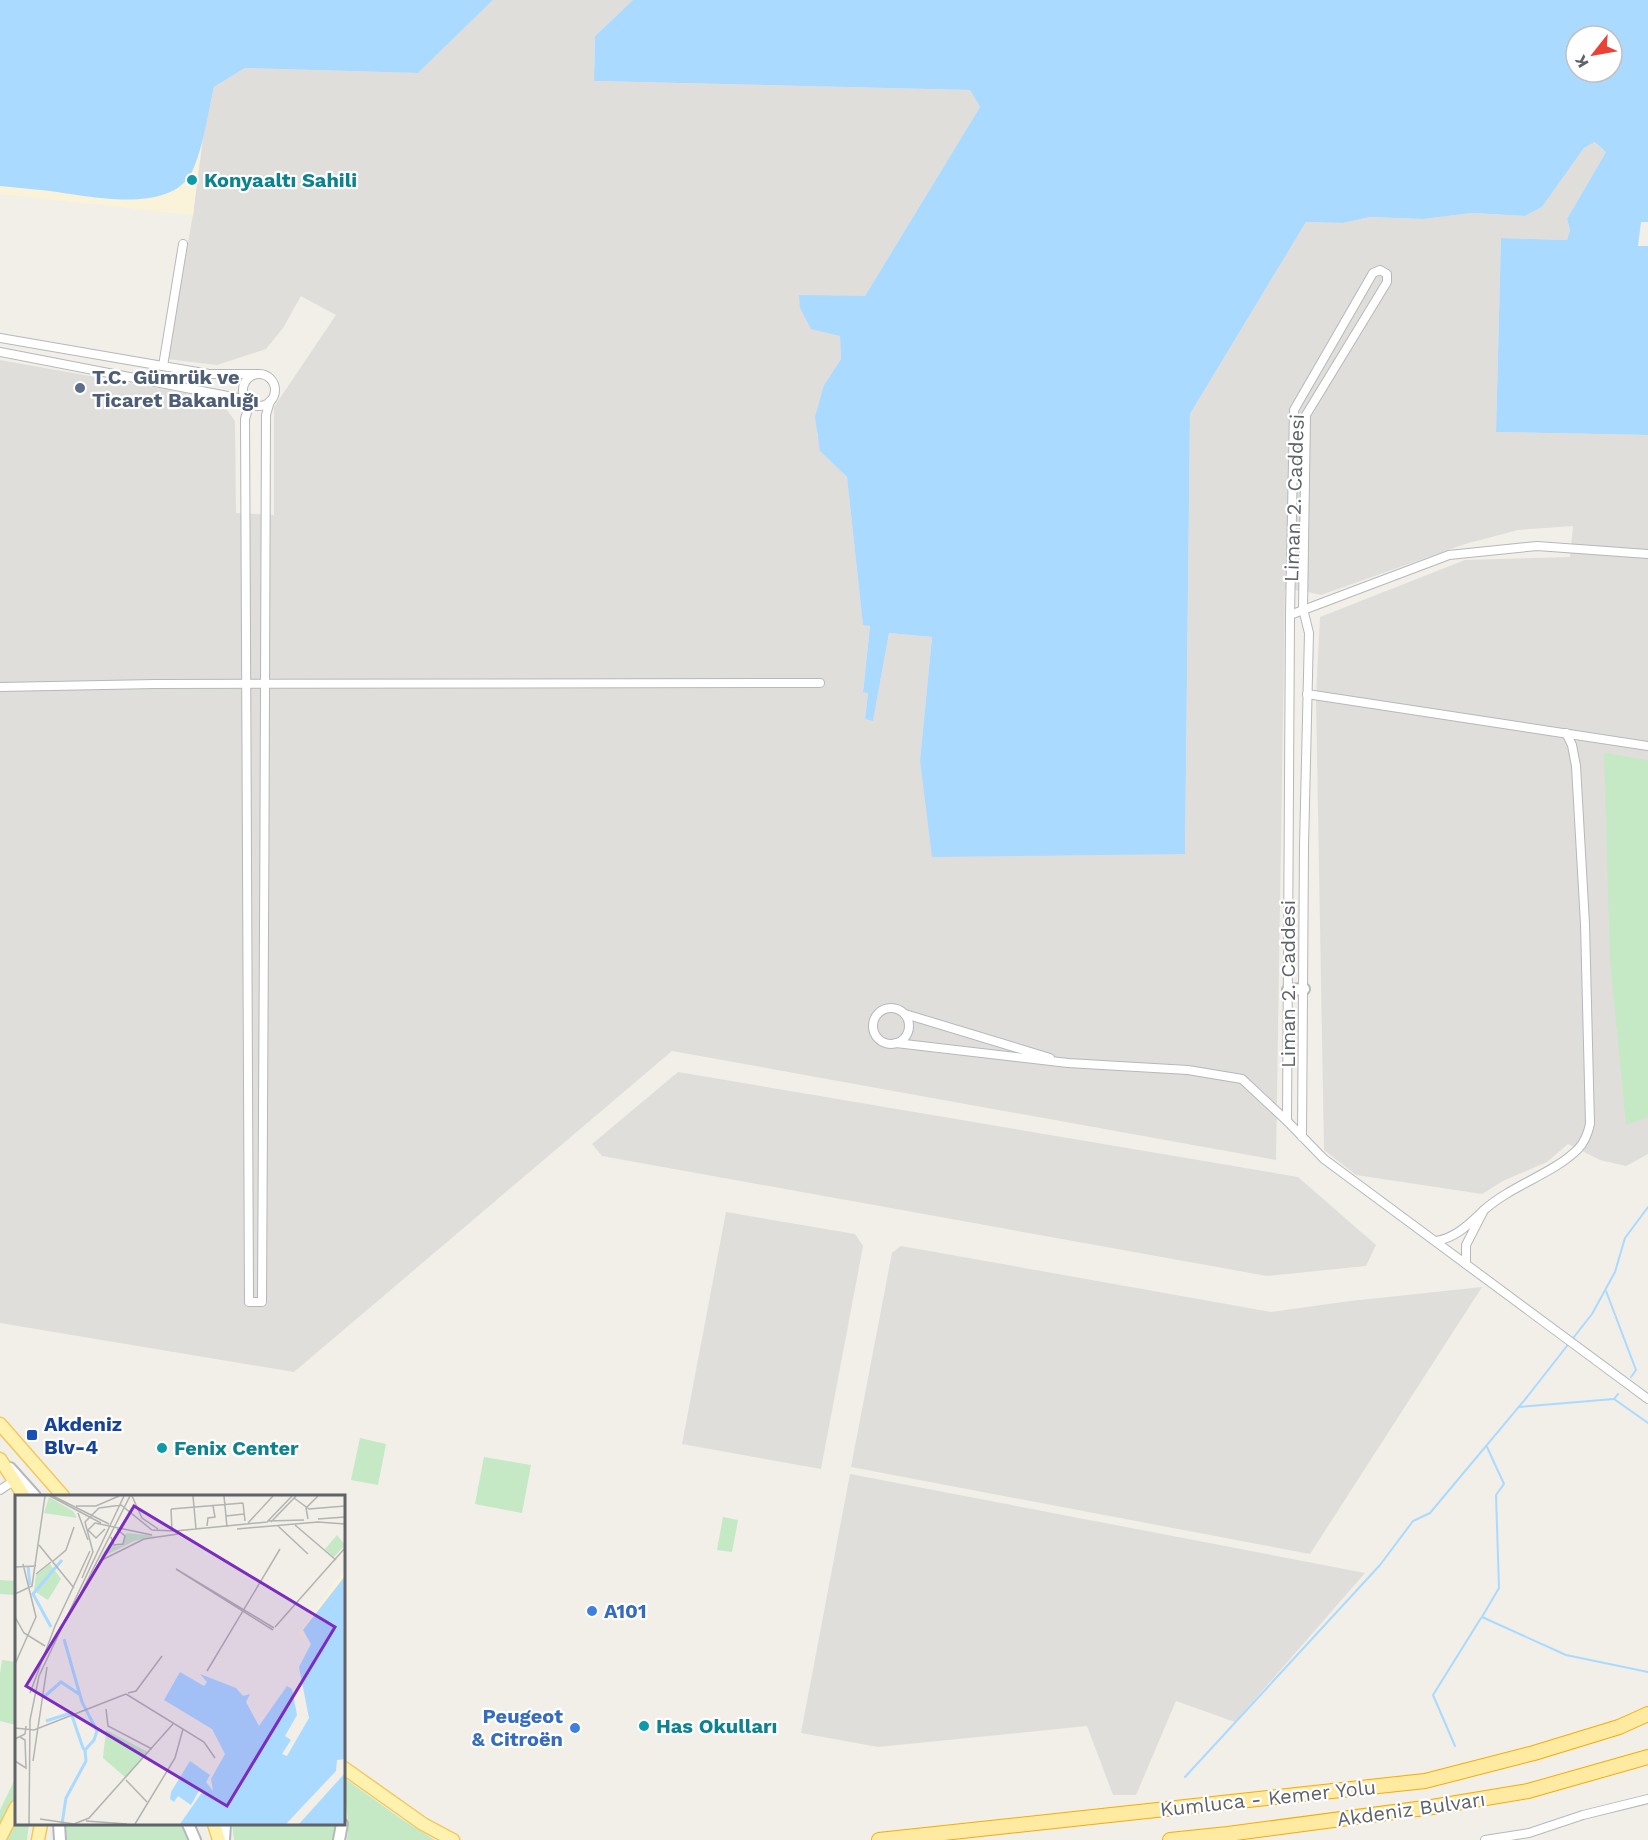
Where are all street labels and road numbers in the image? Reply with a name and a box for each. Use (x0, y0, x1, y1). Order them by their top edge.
street label: Liman 2. Caddesi (1279, 414, 1309, 582)
street label: Liman 2. Caddesi (1276, 900, 1300, 1068)
street label: Kumluca - Kemer Yolu (1159, 1775, 1377, 1821)
street label: Akdeniz Bulvarı (1335, 1787, 1487, 1831)

